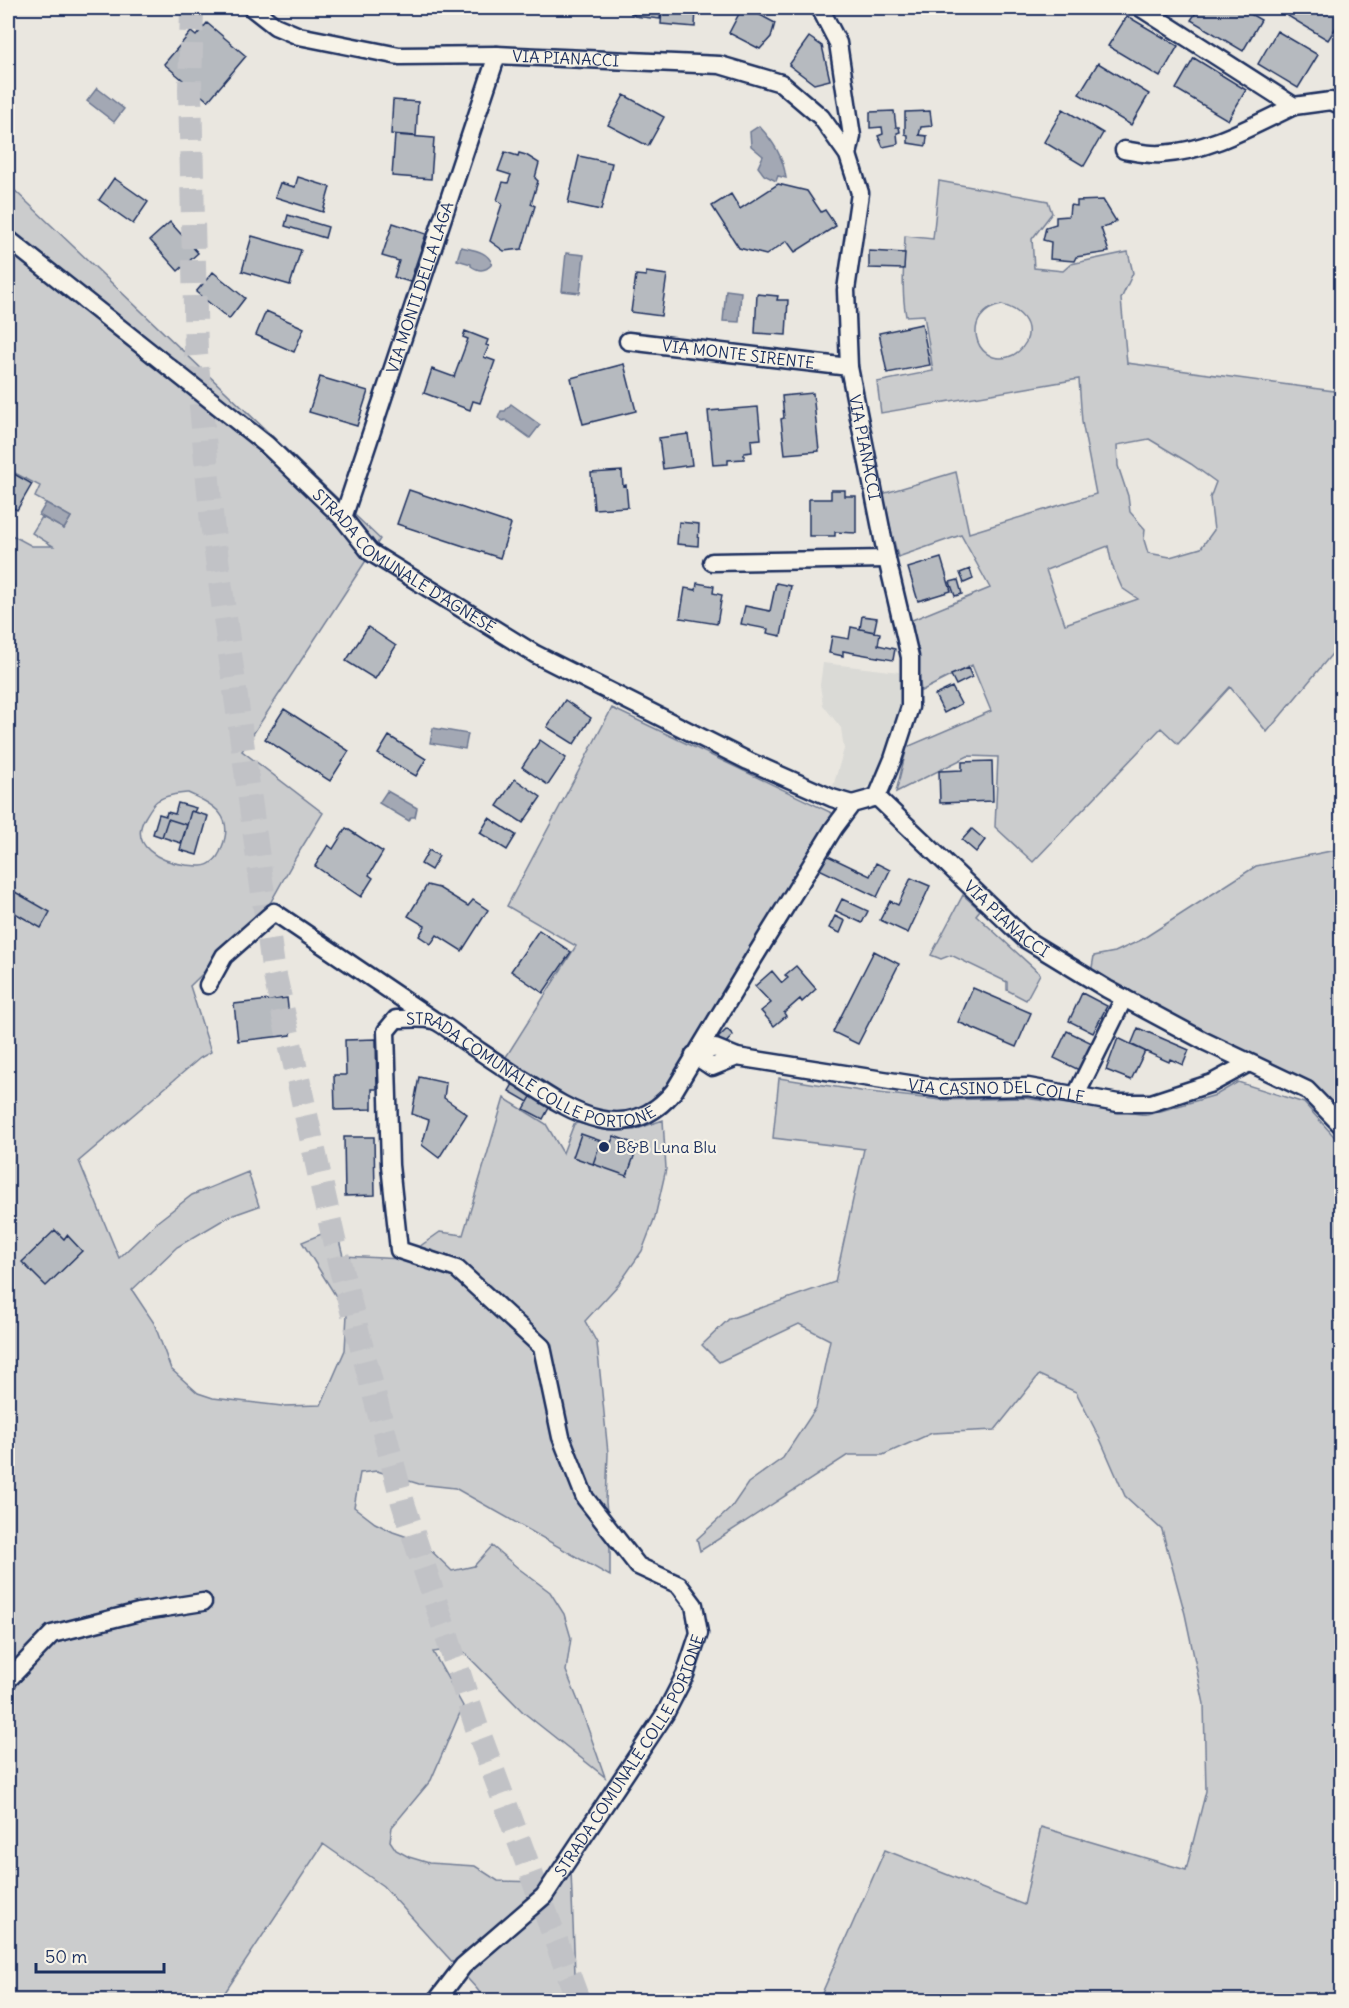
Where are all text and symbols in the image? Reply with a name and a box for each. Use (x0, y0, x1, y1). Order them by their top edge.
street label: VIA PIANACCI (512, 46, 620, 70)
street label: VIA MONTI DELLA LAGA (382, 199, 458, 376)
street label: VIA MONTE SIRENTE (661, 335, 816, 373)
street label: VIA PIANACCI (845, 393, 885, 502)
street label: STRADA COMUNALE D'AGNESE (309, 484, 499, 637)
street label: VIA PIANACCI (960, 876, 1053, 961)
street label: STRADA COMUNALE COLLE PORTONE (406, 1008, 659, 1131)
street label: VIA CASINO DEL COLLE (907, 1074, 1086, 1107)
place label: B&B Luna Blu (616, 1137, 716, 1157)
marker: B&B Luna Blu (597, 1140, 611, 1154)
street label: STRADA COMUNALE COLLE PORTONE (550, 1632, 708, 1880)
scale bar (36, 1936, 164, 1974)
text: 50 m (45, 1945, 87, 1968)

